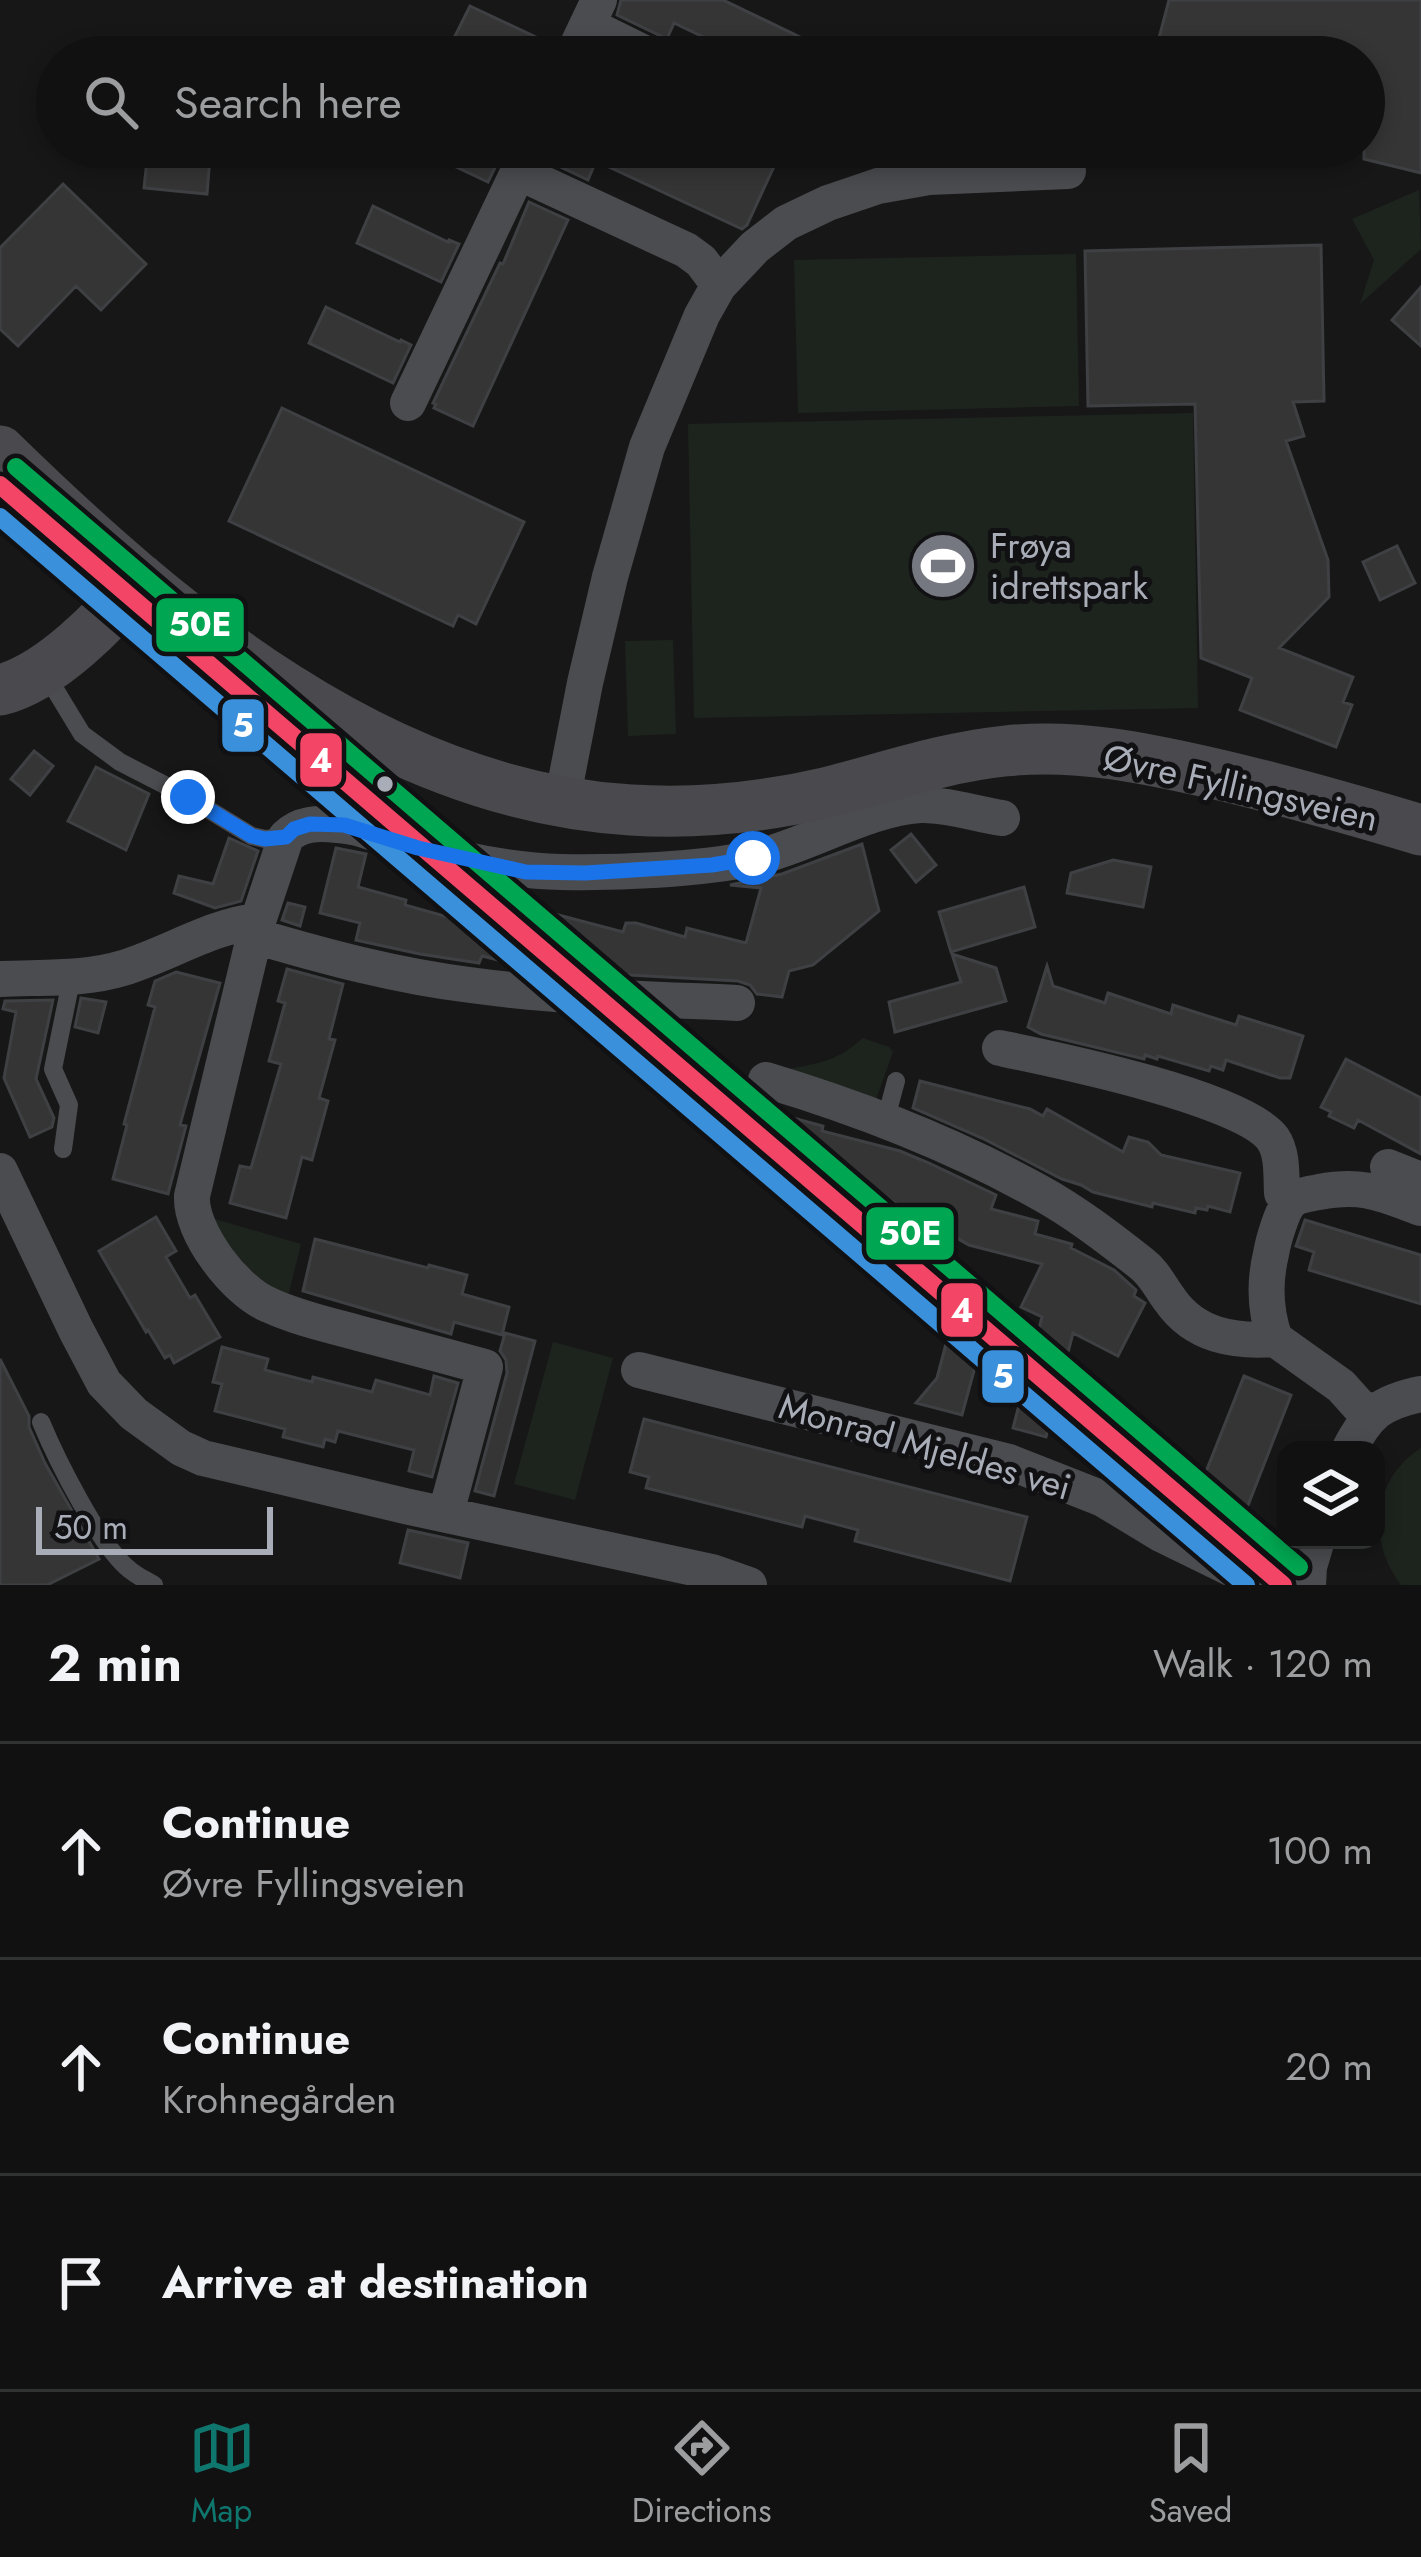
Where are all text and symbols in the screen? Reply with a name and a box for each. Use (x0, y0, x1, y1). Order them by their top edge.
search box (36, 36, 1385, 168)
icon: search (78, 69, 144, 135)
text: Search here (174, 70, 402, 135)
place label: Frøya idrettspark (990, 519, 1148, 612)
sports icon: Frøya idrettspark (908, 531, 978, 601)
line badge: 50E (154, 596, 246, 654)
text: 50E (168, 601, 232, 648)
line badge: 5 (220, 697, 266, 754)
text: 5 (232, 702, 254, 749)
street label: Øvre Fyllingsveien (1099, 730, 1383, 844)
line badge: 4 (298, 731, 344, 789)
text: 4 (309, 737, 333, 784)
route end (161, 770, 215, 824)
unlabelled marker (374, 773, 396, 795)
route start (726, 831, 780, 885)
line badge: 50E (864, 1205, 956, 1262)
text: 50E (878, 1210, 942, 1257)
line badge: 4 (939, 1281, 985, 1339)
text: 4 (950, 1287, 974, 1334)
line badge: 5 (980, 1348, 1026, 1405)
text: 5 (992, 1353, 1014, 1400)
street label: Monrad Mjeldes vei (773, 1379, 1077, 1513)
map controls (1277, 1441, 1385, 1549)
button: layers (1277, 1441, 1385, 1549)
scale bar (36, 1501, 273, 1554)
text: 50 m (54, 1504, 128, 1551)
text: 2 min (48, 1626, 182, 1700)
text: Walk · 120 m (1153, 1635, 1373, 1692)
text: Continue (162, 1790, 350, 1855)
icon: ahead (48, 1818, 114, 1884)
text: 100 m (1267, 1822, 1373, 1879)
text: Øvre Fyllingsveien (162, 1855, 465, 1912)
text: Continue (162, 2006, 350, 2071)
icon: ahead (48, 2034, 114, 2100)
text: 20 m (1285, 2038, 1373, 2095)
text: Krohnegården (162, 2071, 396, 2128)
icon: arrive (48, 2250, 114, 2316)
text: Arrive at destination (162, 2250, 589, 2315)
tab: Map (189, 2415, 255, 2534)
tab: Directions (632, 2415, 772, 2534)
tab: Saved (1149, 2415, 1232, 2534)

